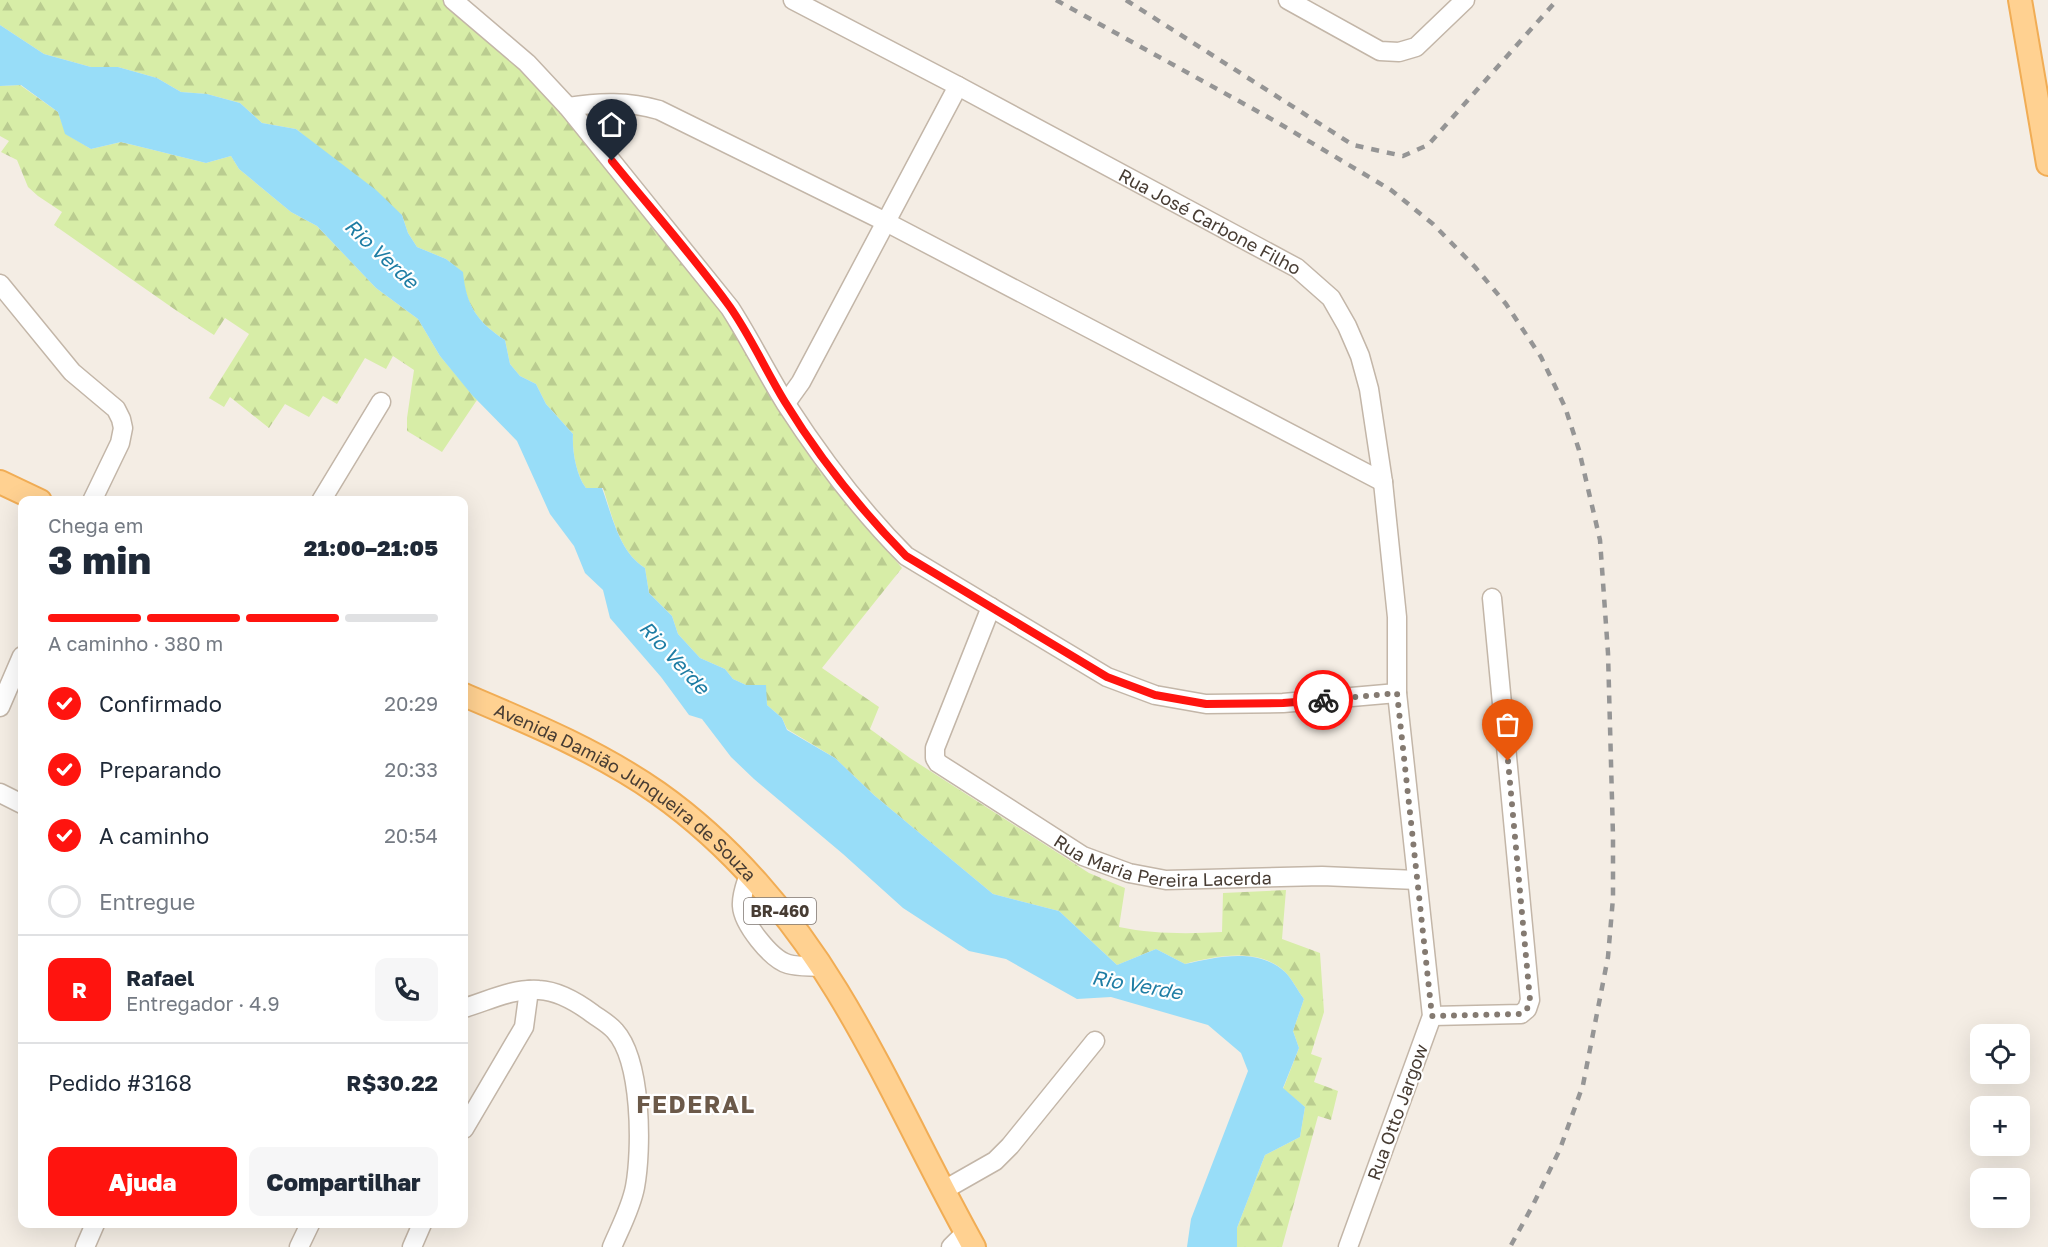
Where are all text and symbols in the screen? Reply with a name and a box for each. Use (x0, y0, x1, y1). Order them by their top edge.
pin (586, 99, 637, 161)
icon: home (595, 108, 628, 141)
street label: Rua José Carbone Filho (1115, 163, 1305, 279)
water label: Rio Verde (340, 213, 425, 294)
text: Chega em (48, 513, 143, 537)
text: 21:00–21:05 (304, 534, 438, 561)
text: 3 min (48, 536, 151, 583)
water label: Rio Verde (635, 615, 716, 700)
text: A caminho · 380 m (48, 631, 223, 655)
courier (1293, 670, 1353, 730)
icon: bike (1307, 684, 1340, 717)
icon: check (48, 687, 81, 720)
text: Confirmado (99, 690, 222, 717)
text: 20:29 (384, 691, 438, 715)
street label: Avenida Damião Junqueira de Souza (491, 698, 761, 885)
pin (1482, 699, 1533, 761)
icon: bag (1491, 708, 1524, 741)
icon: check (48, 753, 81, 786)
text: Preparando (99, 756, 222, 783)
text: 20:33 (385, 757, 438, 781)
icon: check (48, 819, 81, 852)
text: A caminho (99, 822, 209, 849)
text: 20:54 (384, 823, 438, 847)
street label: Rua Maria Pereira Lacerda (1050, 829, 1272, 891)
text: Entregue (99, 888, 195, 915)
road number: BR-460 (744, 898, 816, 924)
button: phone (375, 958, 438, 1021)
text: Rafael (126, 964, 194, 991)
water label: Rio Verde (1090, 964, 1185, 1004)
text: R (72, 976, 87, 1003)
text: Entregador · 4.9 (126, 991, 280, 1015)
map controls (1970, 1024, 2030, 1228)
button: locate (1970, 1024, 2030, 1084)
street label: Rua Otto Jargow (1362, 1040, 1432, 1183)
text: Pedido #3168 (48, 1069, 192, 1096)
text: R$30.22 (346, 1069, 438, 1096)
district label: FEDERAL (636, 1089, 756, 1118)
button: + (1970, 1096, 2030, 1156)
button: Ajuda (48, 1147, 237, 1216)
button: Compartilhar (249, 1147, 438, 1216)
button: − (1970, 1168, 2030, 1228)

